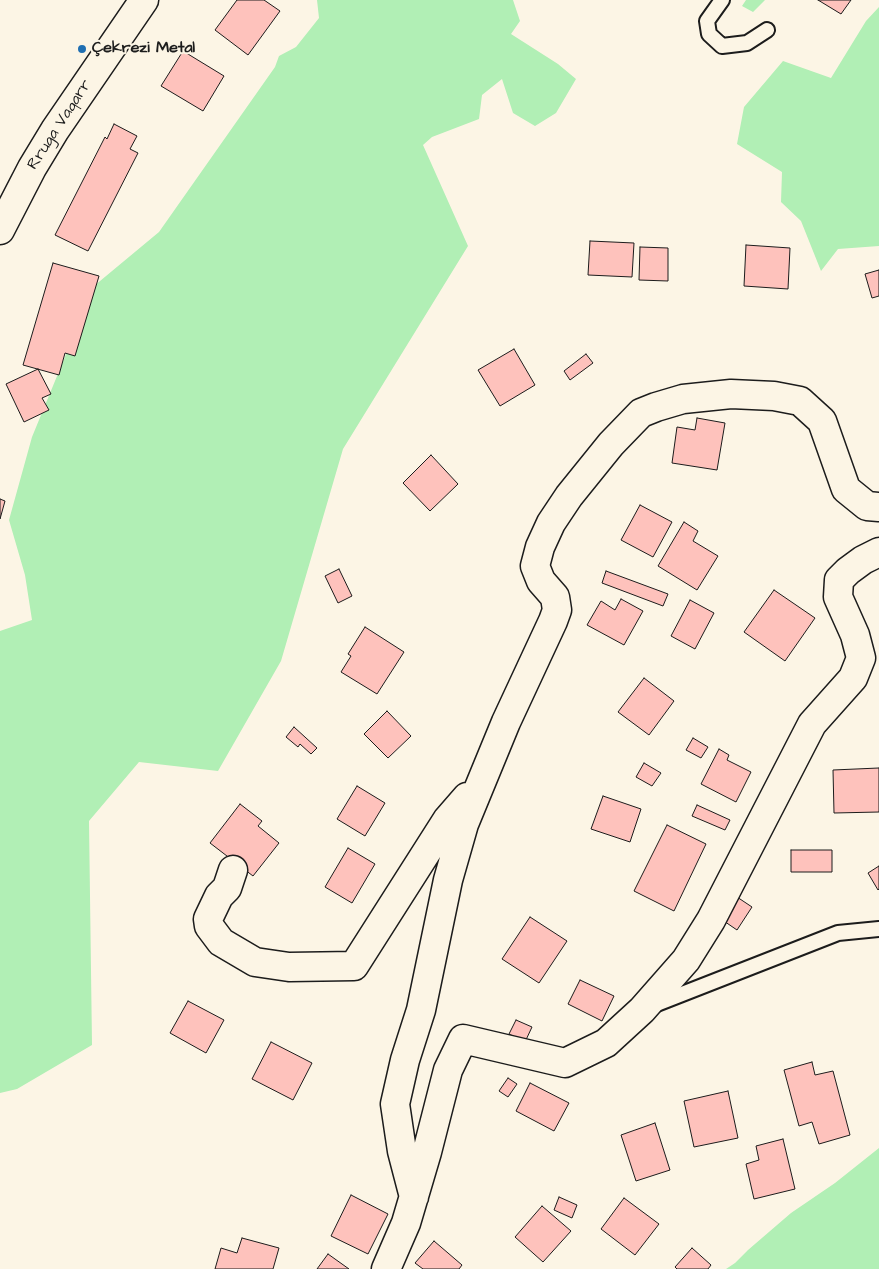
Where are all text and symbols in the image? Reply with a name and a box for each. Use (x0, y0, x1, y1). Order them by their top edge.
place label: Çekrezi Metal (92, 39, 195, 59)
marker: Çekrezi Metal (76, 43, 88, 55)
street label: Rruga Vaqarr (24, 76, 96, 174)

